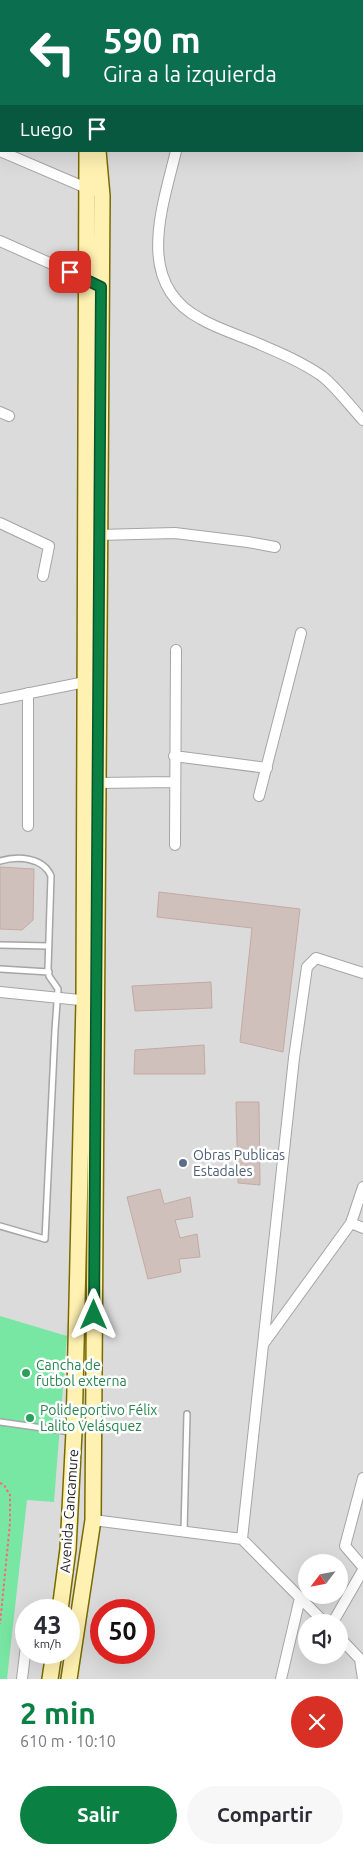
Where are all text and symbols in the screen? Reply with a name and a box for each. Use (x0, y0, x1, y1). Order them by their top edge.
icon: left (20, 20, 85, 85)
text: 590 m (103, 20, 201, 60)
text: Gira a la izquierda (103, 61, 277, 86)
icon: arrive (83, 115, 111, 143)
text: Luego (20, 118, 73, 140)
pin (49, 251, 91, 293)
icon: arrive (56, 258, 84, 286)
place label: Obras Publicas Estadales (193, 1147, 285, 1179)
marker: Obras Publicas Estadales (177, 1157, 189, 1169)
position arrow (67, 1288, 119, 1340)
place label: Cancha de futbol externa (36, 1357, 127, 1389)
marker: Cancha de futbol externa (20, 1367, 32, 1379)
place label: Polideportivo Félix Lalito Velásquez (40, 1402, 157, 1434)
marker: Polideportivo Félix Lalito Velásquez (24, 1412, 36, 1424)
street label: Avenida Cancamure (57, 1449, 81, 1573)
north arrow (298, 1554, 348, 1604)
map controls (298, 1554, 348, 1664)
speed limit sign: 50 (90, 1599, 155, 1664)
text: 43 (33, 1611, 62, 1639)
button: sound (298, 1614, 348, 1664)
text: km/h (34, 1637, 61, 1650)
text: 2 min (20, 1696, 96, 1730)
button: close (291, 1696, 343, 1748)
text: 610 m · 10:10 (20, 1732, 116, 1750)
button: Salir (20, 1786, 177, 1844)
button: Compartir (187, 1786, 343, 1844)

